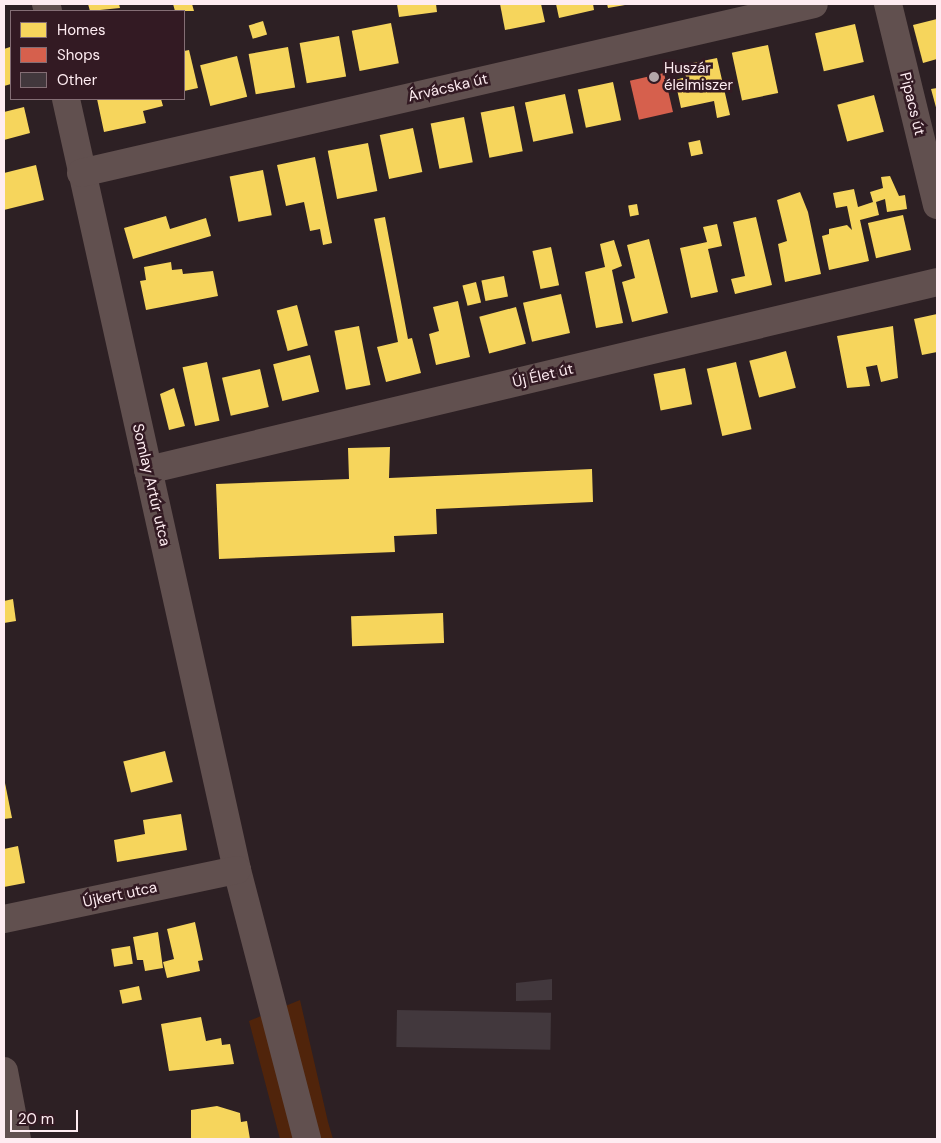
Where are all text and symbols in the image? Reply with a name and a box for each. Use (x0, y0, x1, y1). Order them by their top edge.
legend (10, 10, 185, 100)
text: Homes (57, 20, 106, 40)
text: Shops (57, 45, 100, 65)
place label: Huszár élelmiszer (664, 59, 733, 94)
text: Other (57, 70, 97, 90)
street label: Árvácska út (406, 70, 490, 106)
marker: Huszár élelmiszer (648, 71, 660, 83)
street label: Pipacs út (895, 71, 929, 137)
street label: Új Élet út (511, 360, 575, 392)
street label: Somlay Artúr utca (128, 422, 174, 548)
street label: Újkert utca (81, 878, 159, 912)
scale bar (12, 1100, 80, 1132)
text: 20 m (18, 1109, 54, 1129)

